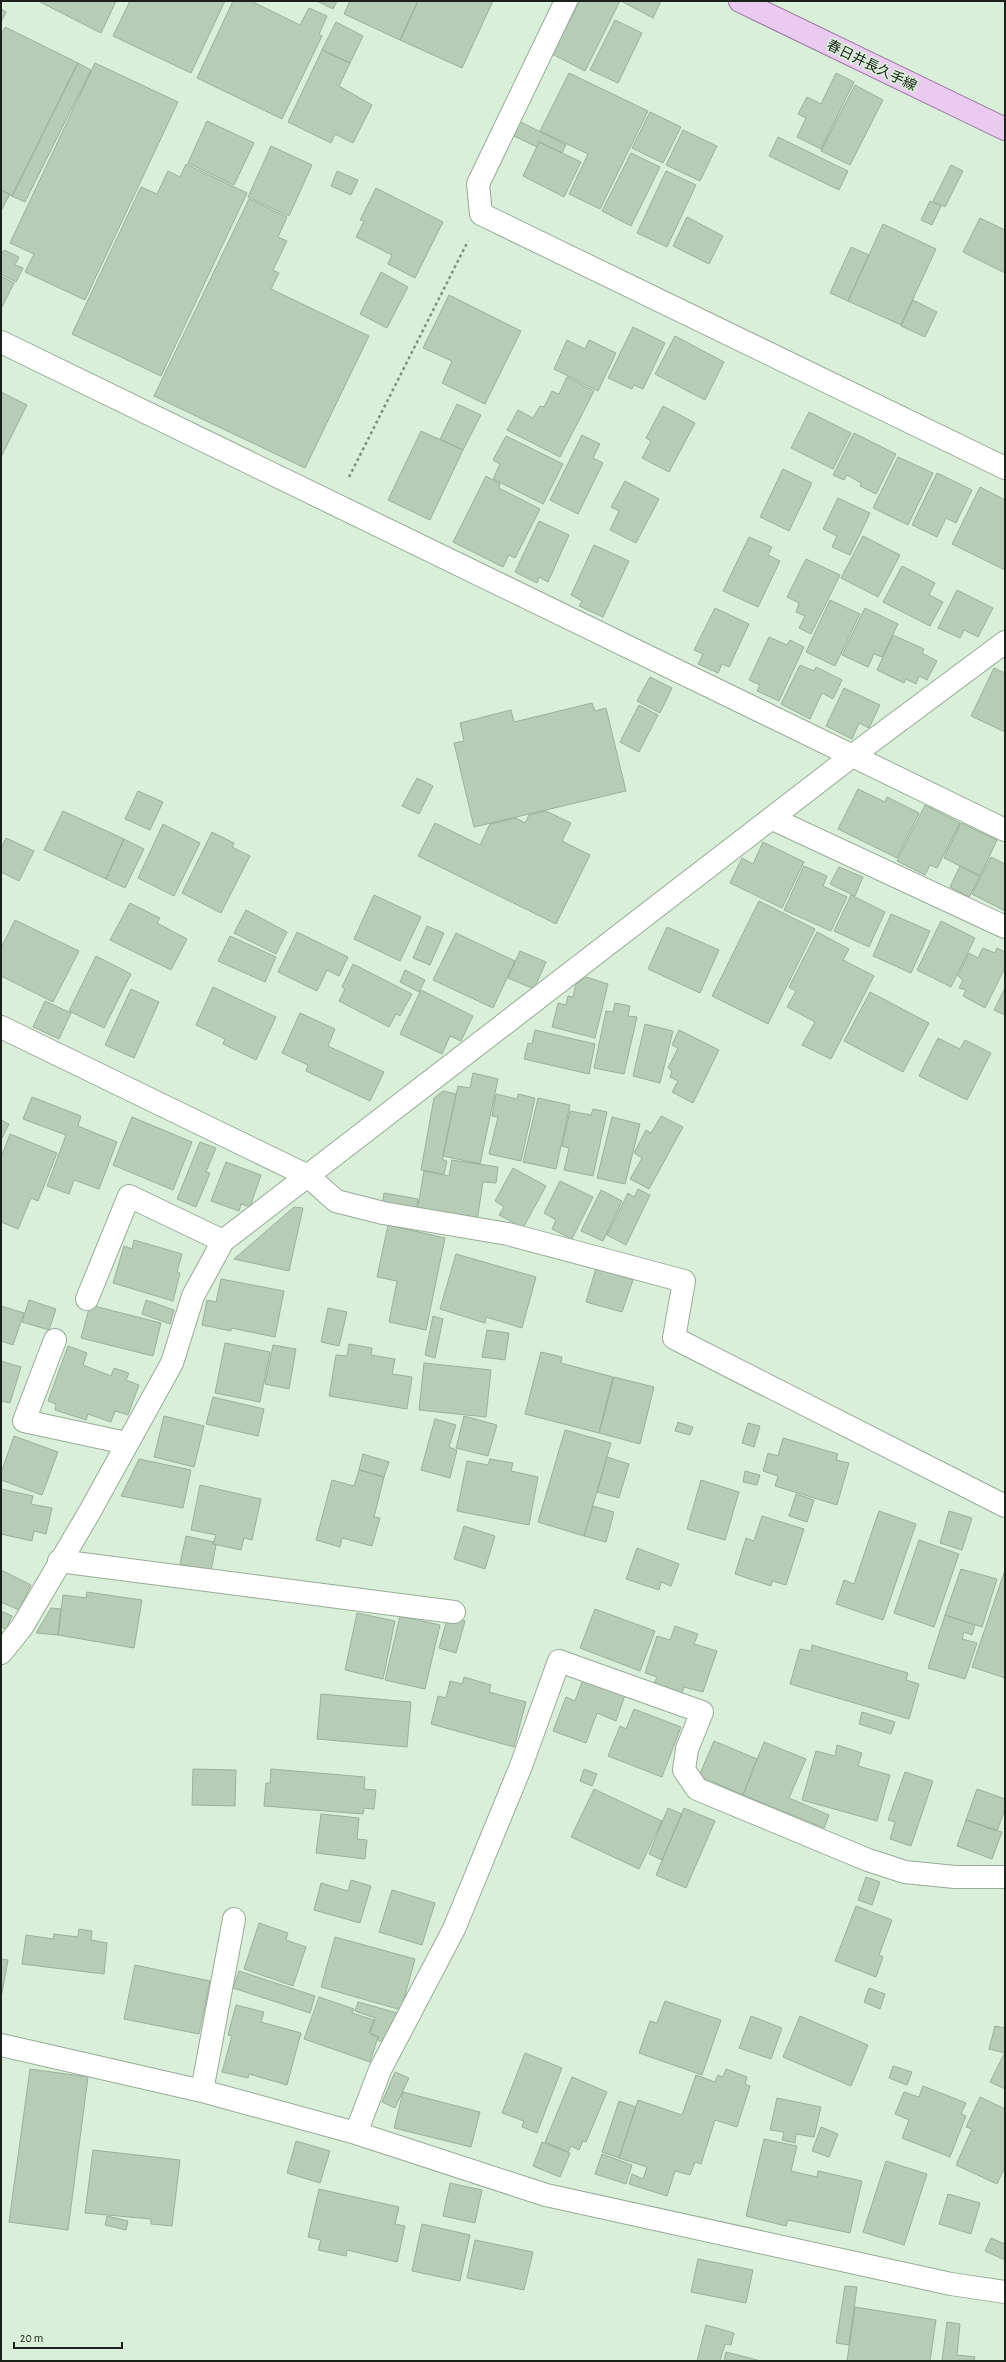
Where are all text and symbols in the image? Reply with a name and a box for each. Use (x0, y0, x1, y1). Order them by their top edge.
street label: 春日井長久手線 (824, 36, 920, 94)
scale bar (14, 2324, 122, 2350)
text: 20 m (20, 2332, 43, 2344)

